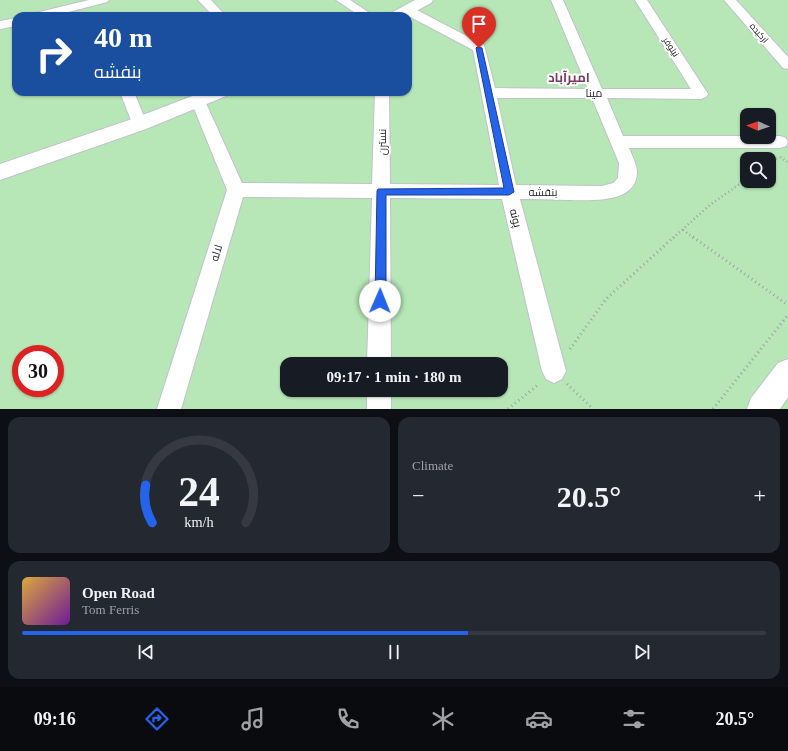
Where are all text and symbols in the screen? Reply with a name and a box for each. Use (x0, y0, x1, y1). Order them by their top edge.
pin (462, 7.0, 496, 48)
icon: arrive (468, 13, 490, 35)
street label: ارکیده (748, 21, 770, 45)
text: 40 m (94, 22, 152, 53)
icon: right (28, 28, 80, 80)
street label: نیلوفر (660, 35, 681, 59)
text: بنفشه (94, 62, 141, 82)
district label: امیرآباد (548, 70, 590, 85)
street label: مینا (586, 87, 602, 99)
north arrow (740, 108, 776, 144)
map controls (740, 108, 776, 188)
street label: نسترن (376, 129, 389, 155)
button: search (740, 152, 776, 188)
street label: بنفشه (528, 186, 558, 198)
street label: پونه (507, 208, 524, 229)
street label: لاله (208, 243, 224, 263)
position arrow (359, 280, 401, 322)
speed limit sign: 30 (12, 345, 64, 397)
text: 09:17 · 1 min · 180 m (327, 369, 462, 385)
text: Climate (412, 458, 453, 473)
text: 24 (178, 469, 220, 515)
text: 20.5° (557, 480, 621, 513)
text: − (412, 483, 424, 508)
text: + (754, 483, 766, 508)
text: km/h (184, 514, 214, 530)
text: Open Road (82, 585, 155, 601)
text: Tom Ferris (82, 602, 139, 617)
icon: previous (135, 641, 157, 663)
icon: pause (383, 641, 405, 663)
icon: next (631, 641, 653, 663)
icon: directions (143, 705, 171, 733)
icon: music (239, 705, 267, 733)
icon: phone (334, 705, 362, 733)
icon: climate (429, 705, 457, 733)
icon: car (525, 705, 553, 733)
icon: filters (620, 705, 648, 733)
text: 09:16 (34, 709, 76, 729)
text: 20.5° (716, 709, 754, 729)

